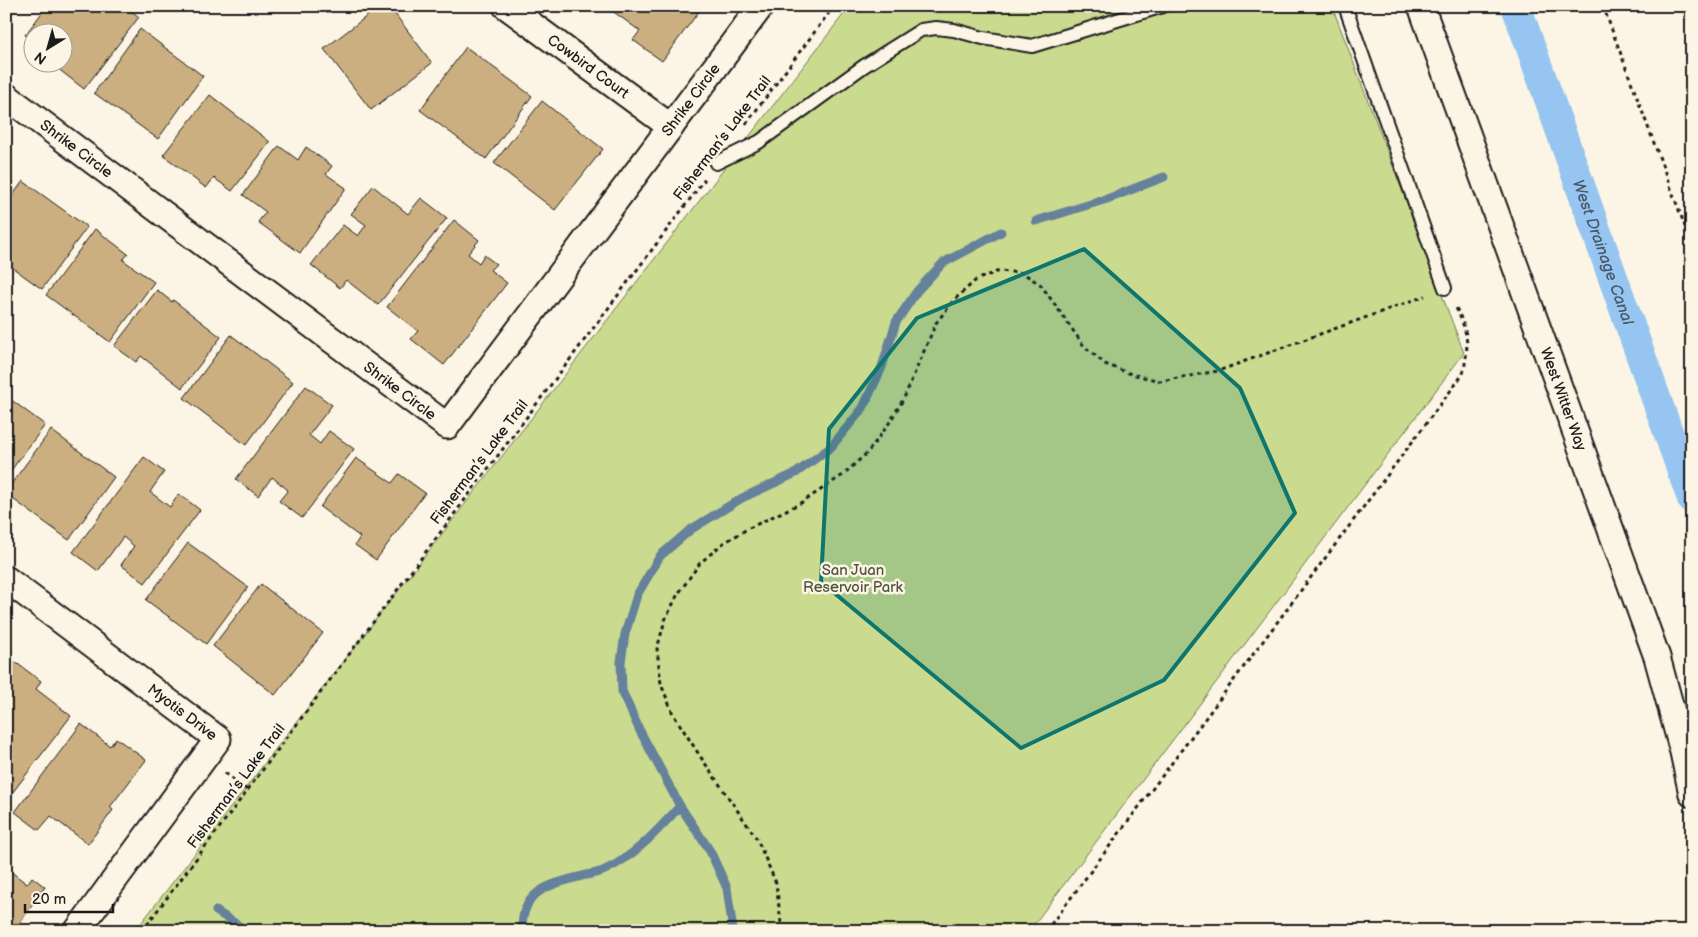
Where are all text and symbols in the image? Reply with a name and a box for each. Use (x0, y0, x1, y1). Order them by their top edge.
north arrow (22, 22, 72, 72)
street label: Cowbird Court (543, 31, 633, 103)
text: N (31, 48, 50, 68)
street label: Shrike Circle (658, 60, 725, 140)
street label: Fisherman’s Lake Trail (669, 72, 775, 204)
street label: Shrike Circle (36, 116, 116, 183)
water label: West Drainage Canal (1568, 177, 1637, 329)
street label: West Witter Way (1536, 345, 1590, 454)
street label: Shrike Circle (360, 358, 440, 425)
street label: Fisherman’s Lake Trail (426, 396, 532, 528)
park label: San Juan Reservoir Park (803, 561, 904, 597)
street label: Myotis Drive (143, 680, 221, 745)
street label: Fisherman’s Lake Trail (183, 720, 289, 852)
scale bar (25, 882, 112, 914)
text: 20 m (32, 890, 66, 909)

